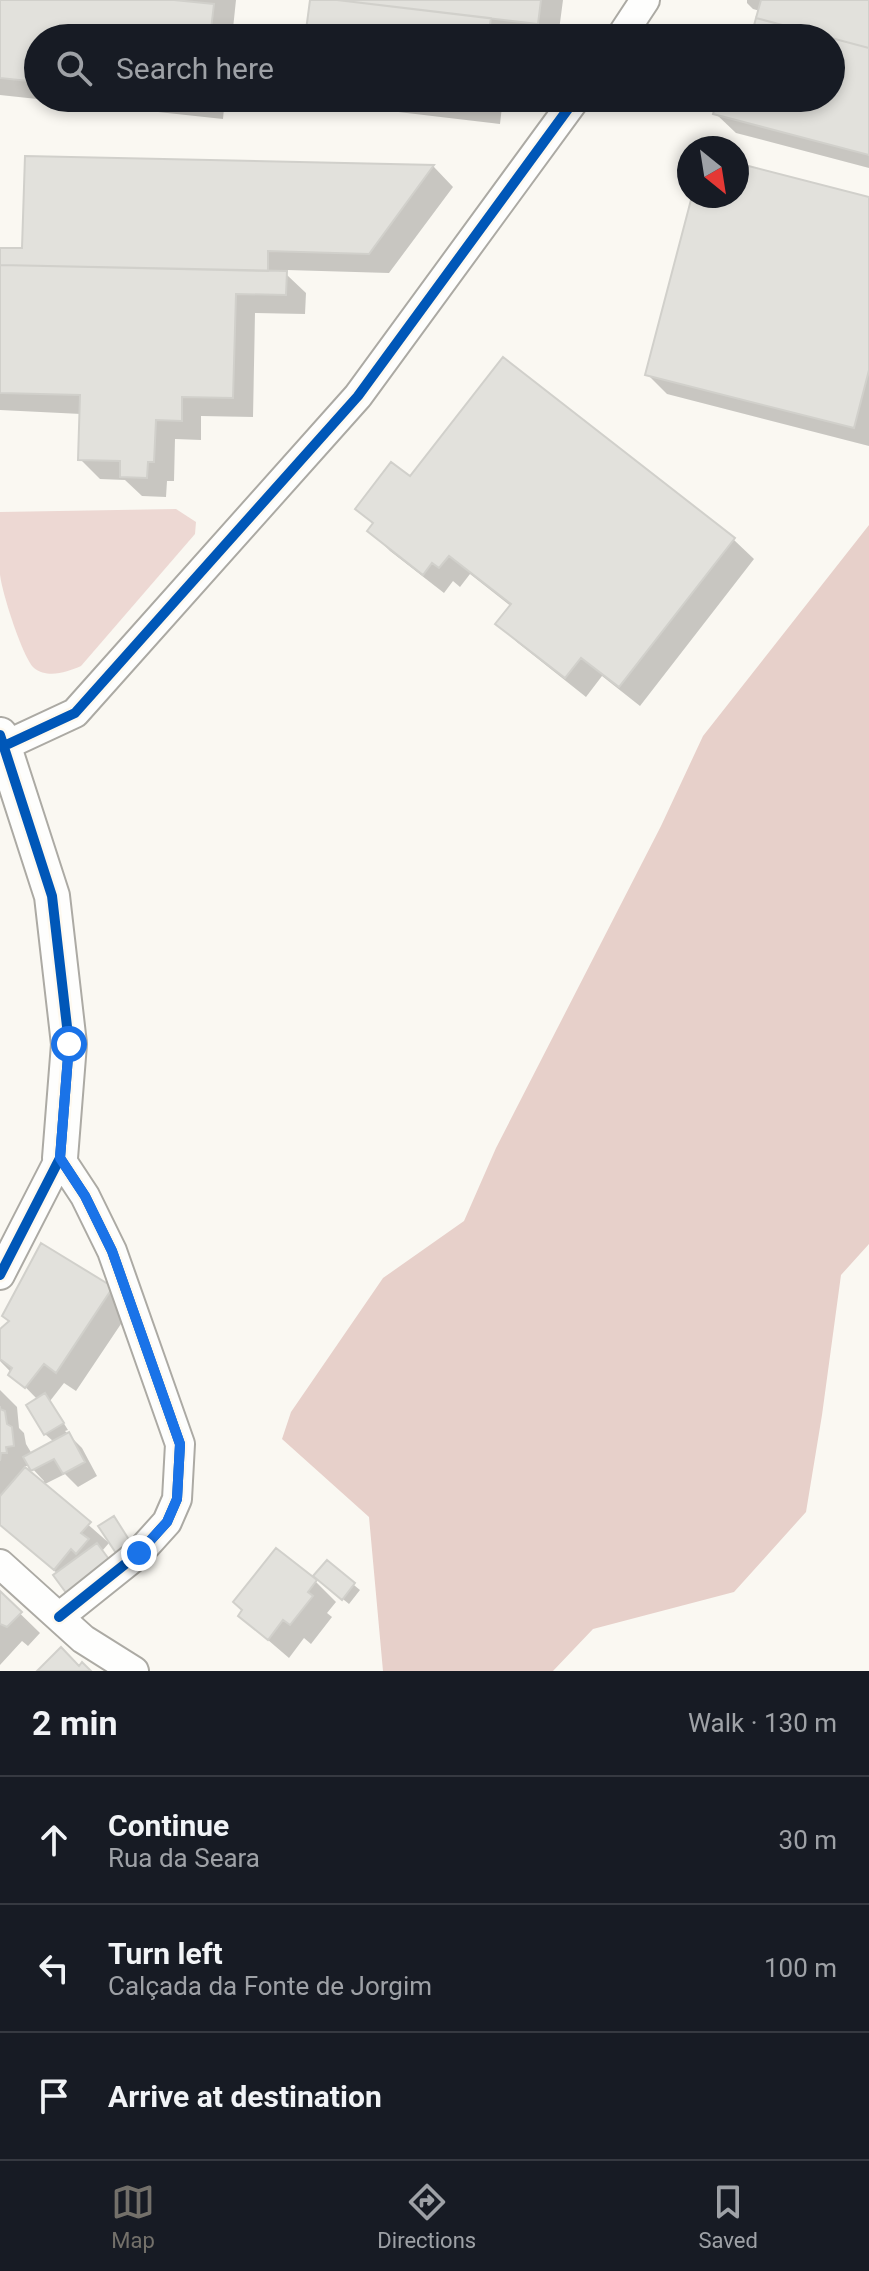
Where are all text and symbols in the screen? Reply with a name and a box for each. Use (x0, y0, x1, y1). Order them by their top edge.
search box (24, 24, 845, 112)
icon: search (52, 46, 96, 90)
text: Search here (116, 51, 274, 86)
north arrow (677, 136, 749, 208)
route start (51, 1026, 87, 1062)
route end (121, 1535, 157, 1571)
text: 2 min (32, 1703, 117, 1743)
text: Walk · 130 m (688, 1708, 837, 1738)
text: Continue (108, 1808, 229, 1843)
icon: ahead (32, 1818, 76, 1862)
text: 30 m (779, 1825, 837, 1855)
text: Rua da Seara (108, 1843, 260, 1873)
text: Turn left (108, 1936, 223, 1971)
icon: left (32, 1946, 76, 1990)
text: 100 m (764, 1953, 837, 1983)
text: Calçada da Fonte de Jorgim (108, 1971, 432, 2001)
icon: arrive (32, 2074, 76, 2118)
text: Arrive at destination (108, 2079, 382, 2114)
tab: Map (111, 2180, 155, 2253)
tab: Directions (377, 2180, 476, 2253)
tab: Saved (698, 2180, 758, 2253)

